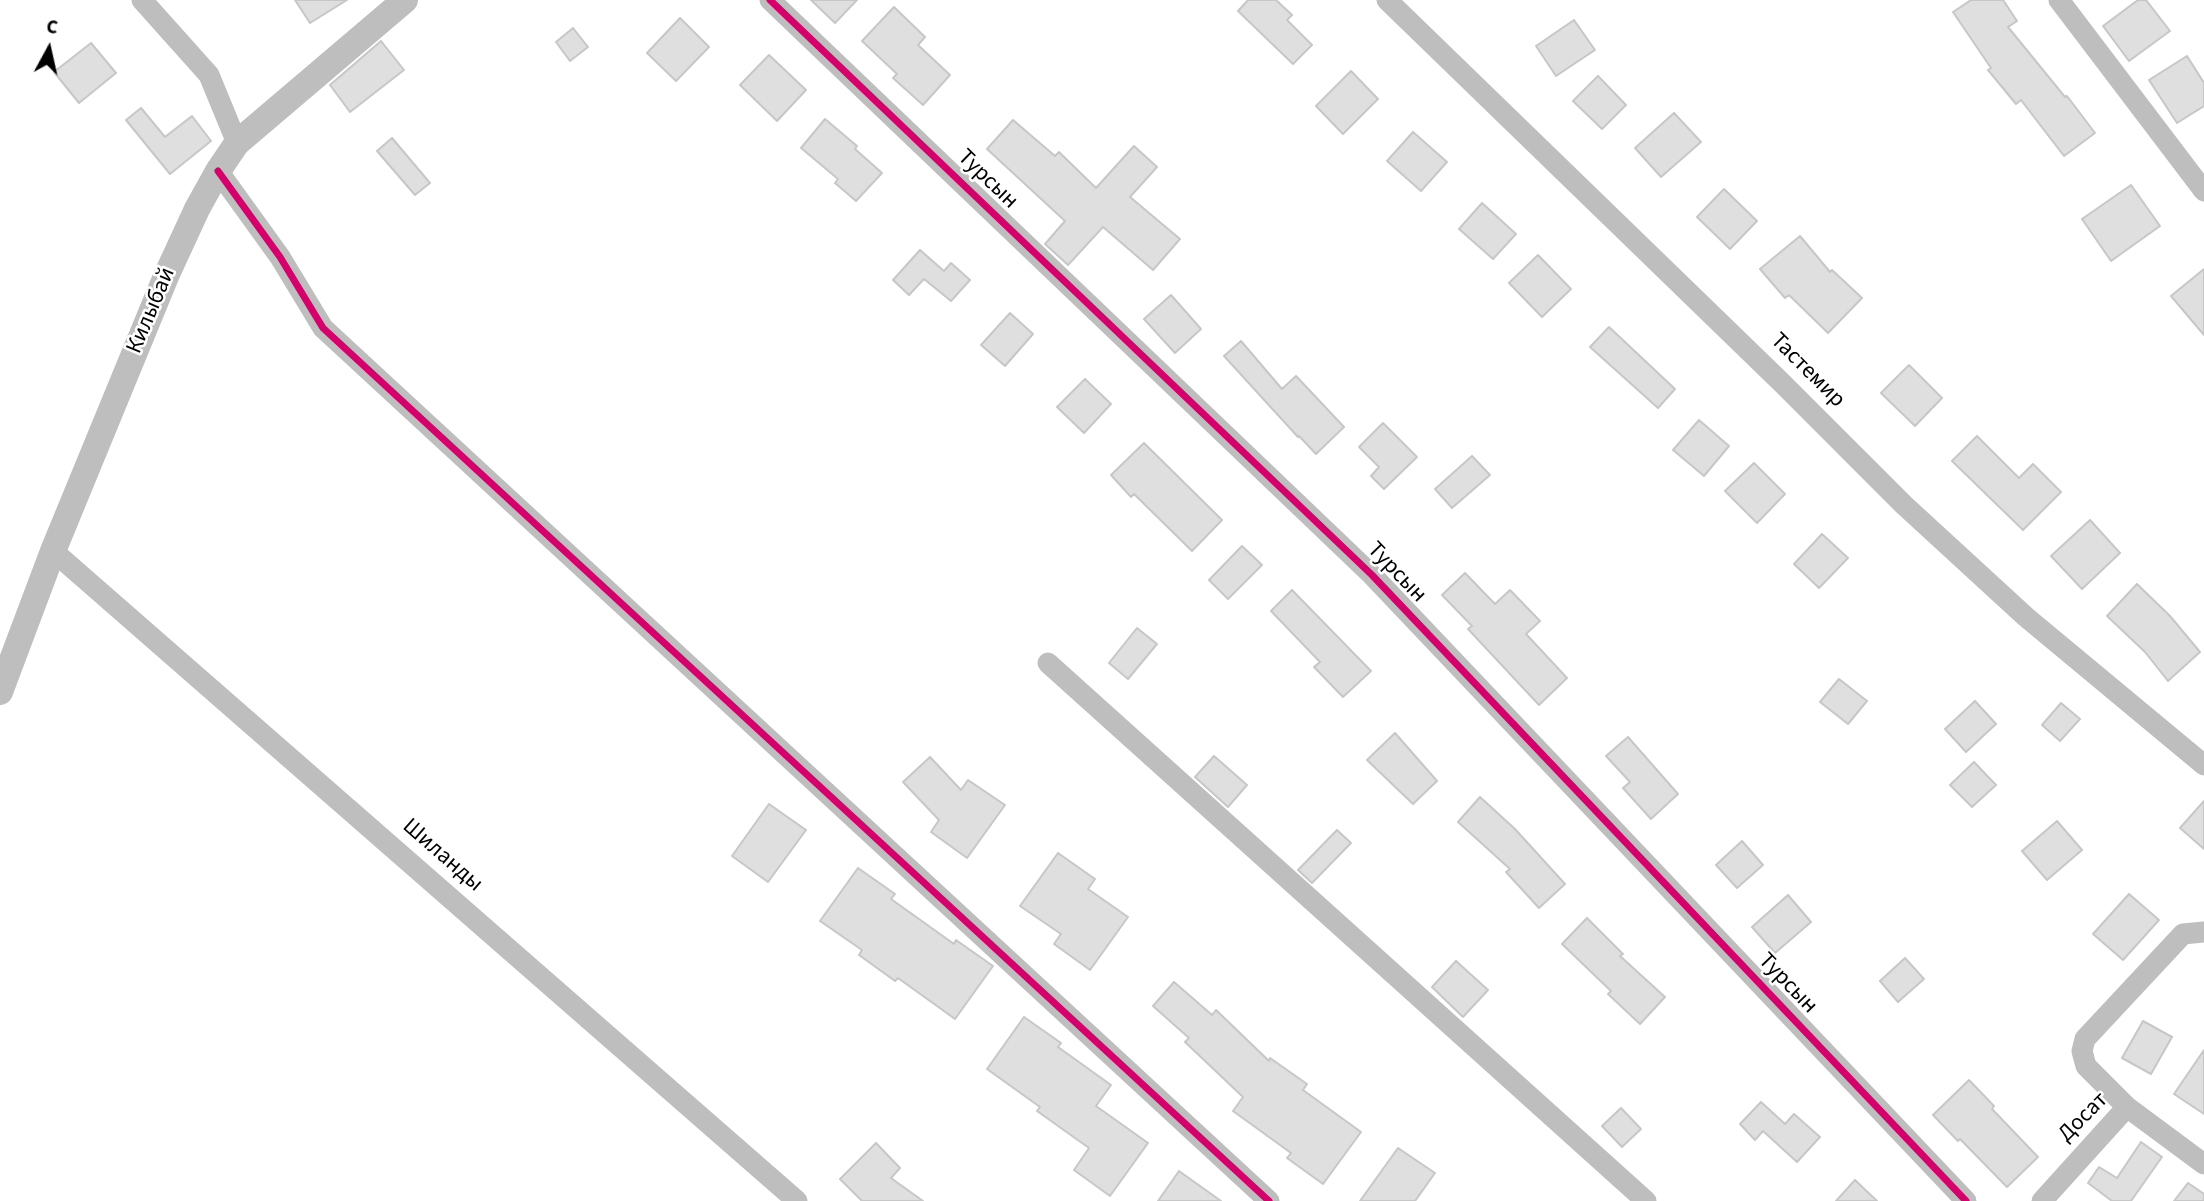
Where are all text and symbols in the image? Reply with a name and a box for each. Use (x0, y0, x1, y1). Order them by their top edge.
north arrow (14, 14, 84, 84)
text: С (45, 14, 59, 42)
street label: Турсын (951, 144, 1023, 216)
street label: Килыбай (122, 264, 182, 358)
street label: Тастемир (1764, 328, 1850, 414)
street label: Турсын (1360, 537, 1432, 609)
street label: Шиланды (396, 814, 488, 898)
street label: Турсын (1751, 948, 1823, 1020)
street label: Досат (2053, 1087, 2115, 1149)

